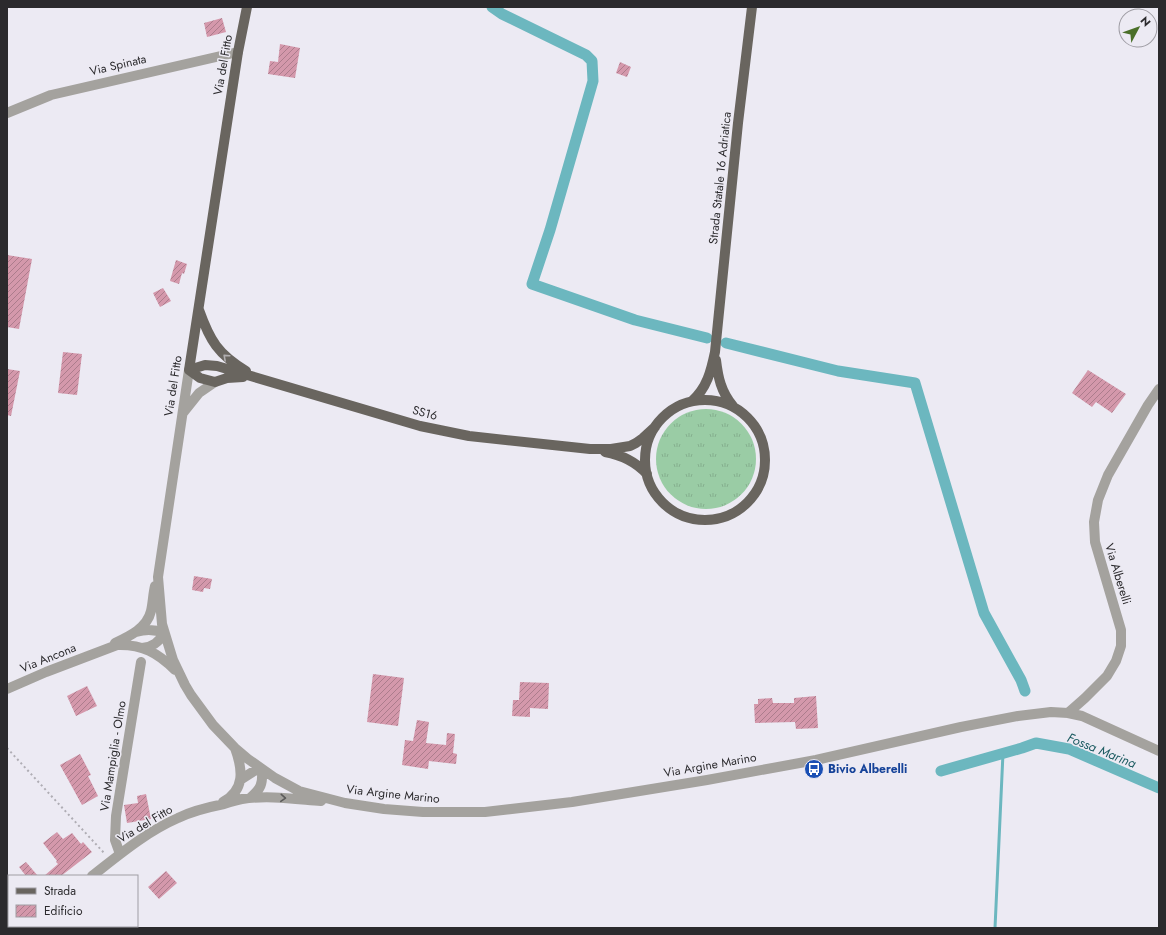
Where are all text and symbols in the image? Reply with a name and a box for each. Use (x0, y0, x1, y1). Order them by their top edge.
north arrow (1118, 8, 1158, 48)
text: N (1137, 13, 1154, 30)
street label: Via del Fitto (209, 33, 237, 97)
street label: Via Spinata (88, 50, 148, 80)
street label: Strada Statale 16 Adriatica (704, 111, 736, 245)
street label: Via del Fitto (159, 354, 187, 418)
one-way arrow (223, 355, 231, 362)
street label: SS16 (410, 401, 440, 425)
street label: Via Alberelli (1100, 541, 1136, 607)
street label: Via Ancona (17, 639, 79, 677)
street label: Via Mampiglia - Olmo (95, 699, 131, 813)
water label: Fossa Marina (1064, 728, 1139, 773)
street label: Via Argine Marino (662, 748, 758, 782)
bus stop icon: Bivio Alberelli (803, 758, 825, 780)
place label: Bivio Alberelli (828, 760, 907, 778)
street label: Via Argine Marino (345, 780, 441, 808)
one-way arrow (280, 794, 286, 803)
street label: Via del Fitto (114, 800, 176, 847)
legend (8, 875, 138, 927)
text: Strada (44, 882, 76, 900)
text: Edificio (44, 902, 83, 920)

